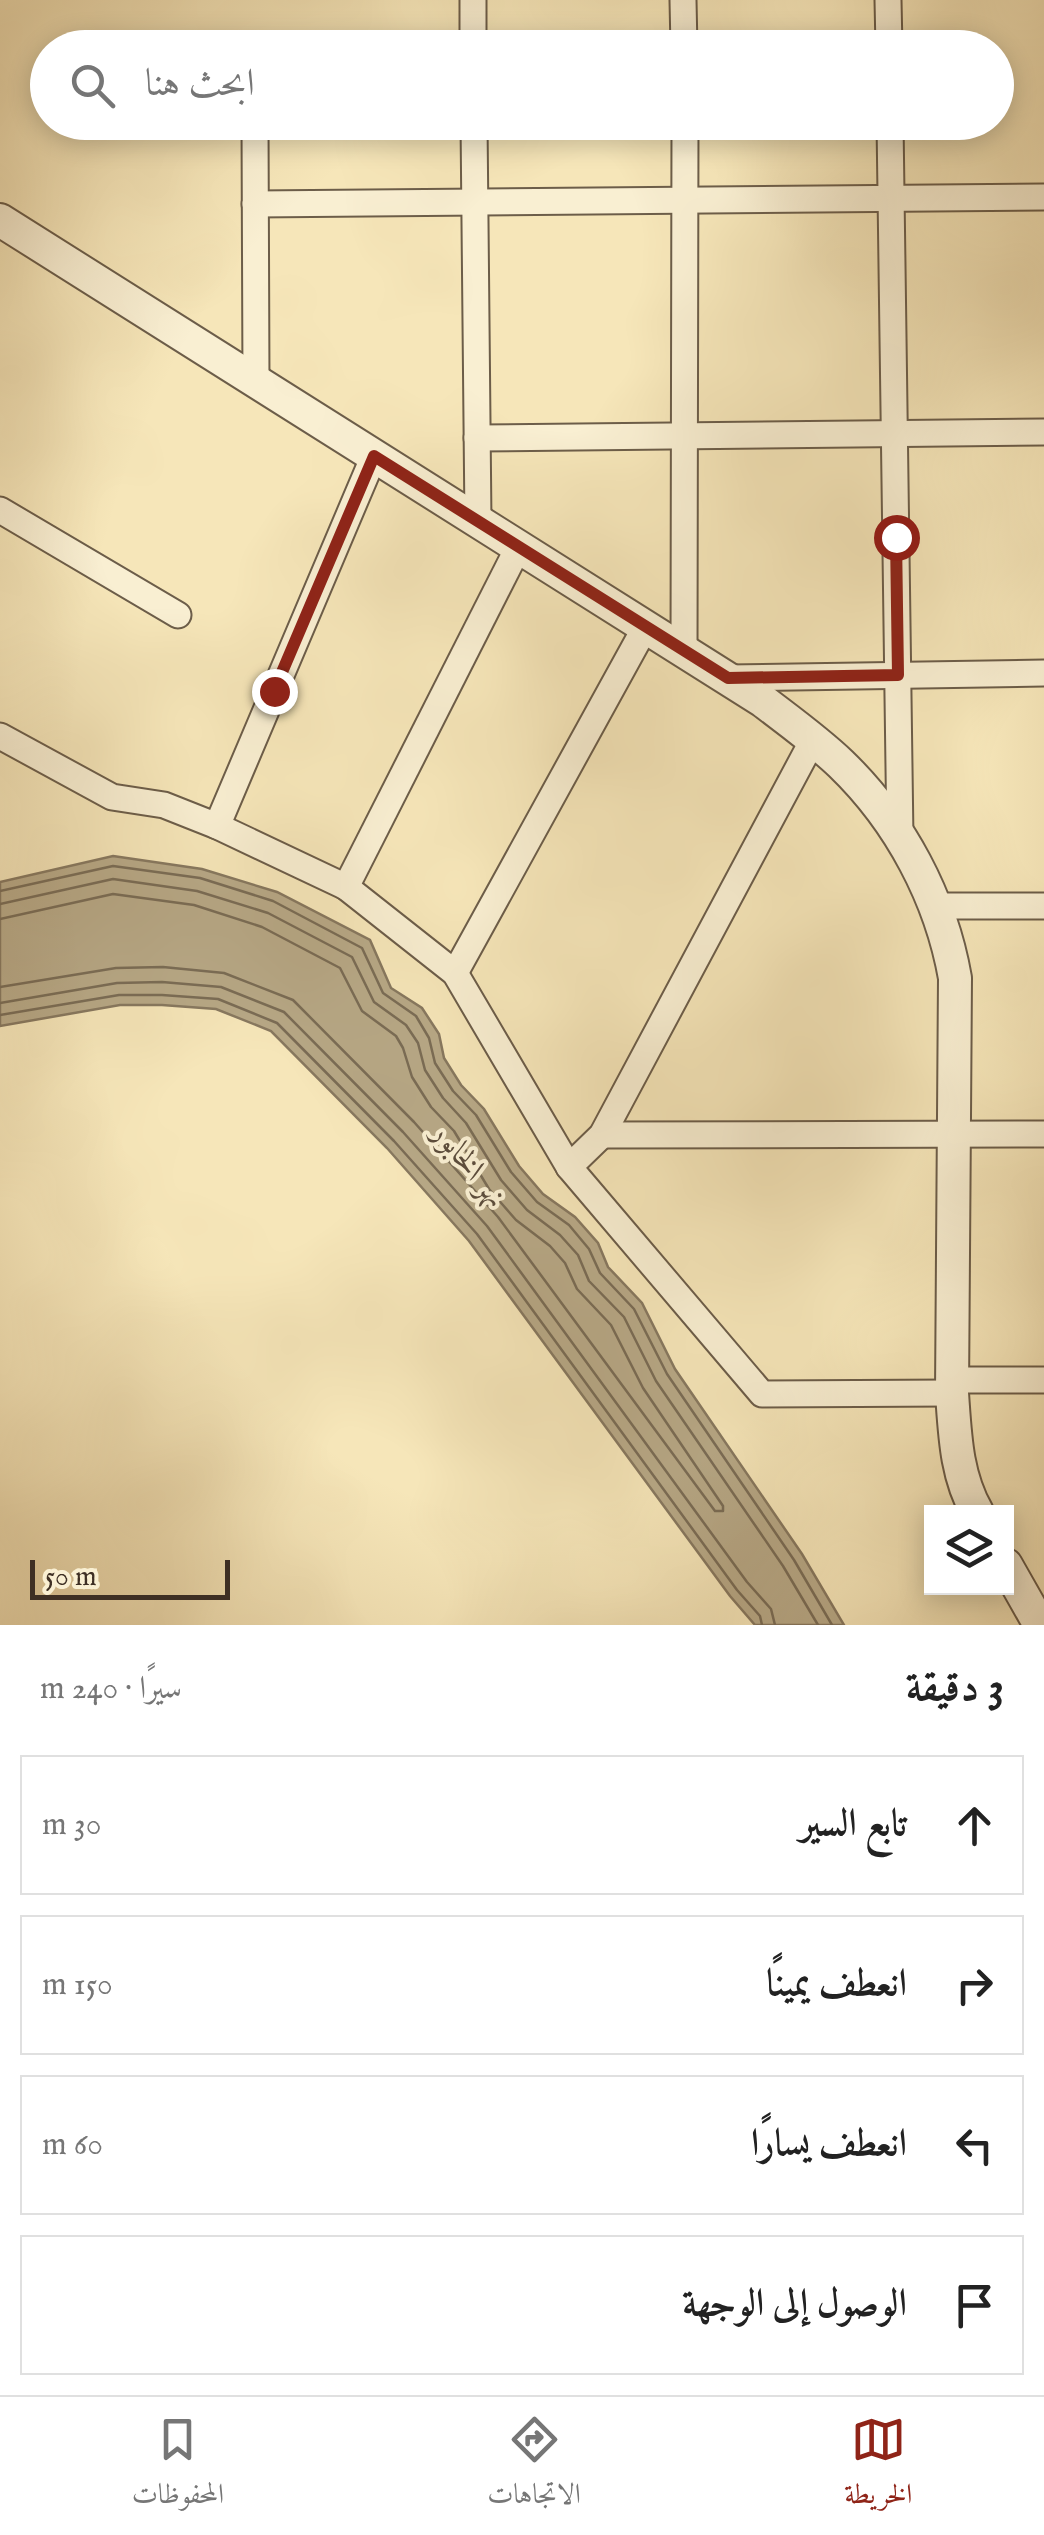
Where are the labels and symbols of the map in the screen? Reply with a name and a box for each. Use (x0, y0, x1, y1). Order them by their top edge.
route start (874, 515, 920, 561)
route end (252, 669, 298, 715)
water label: نهر الخابور (421, 1113, 516, 1217)
scale bar (30, 1555, 230, 1600)

